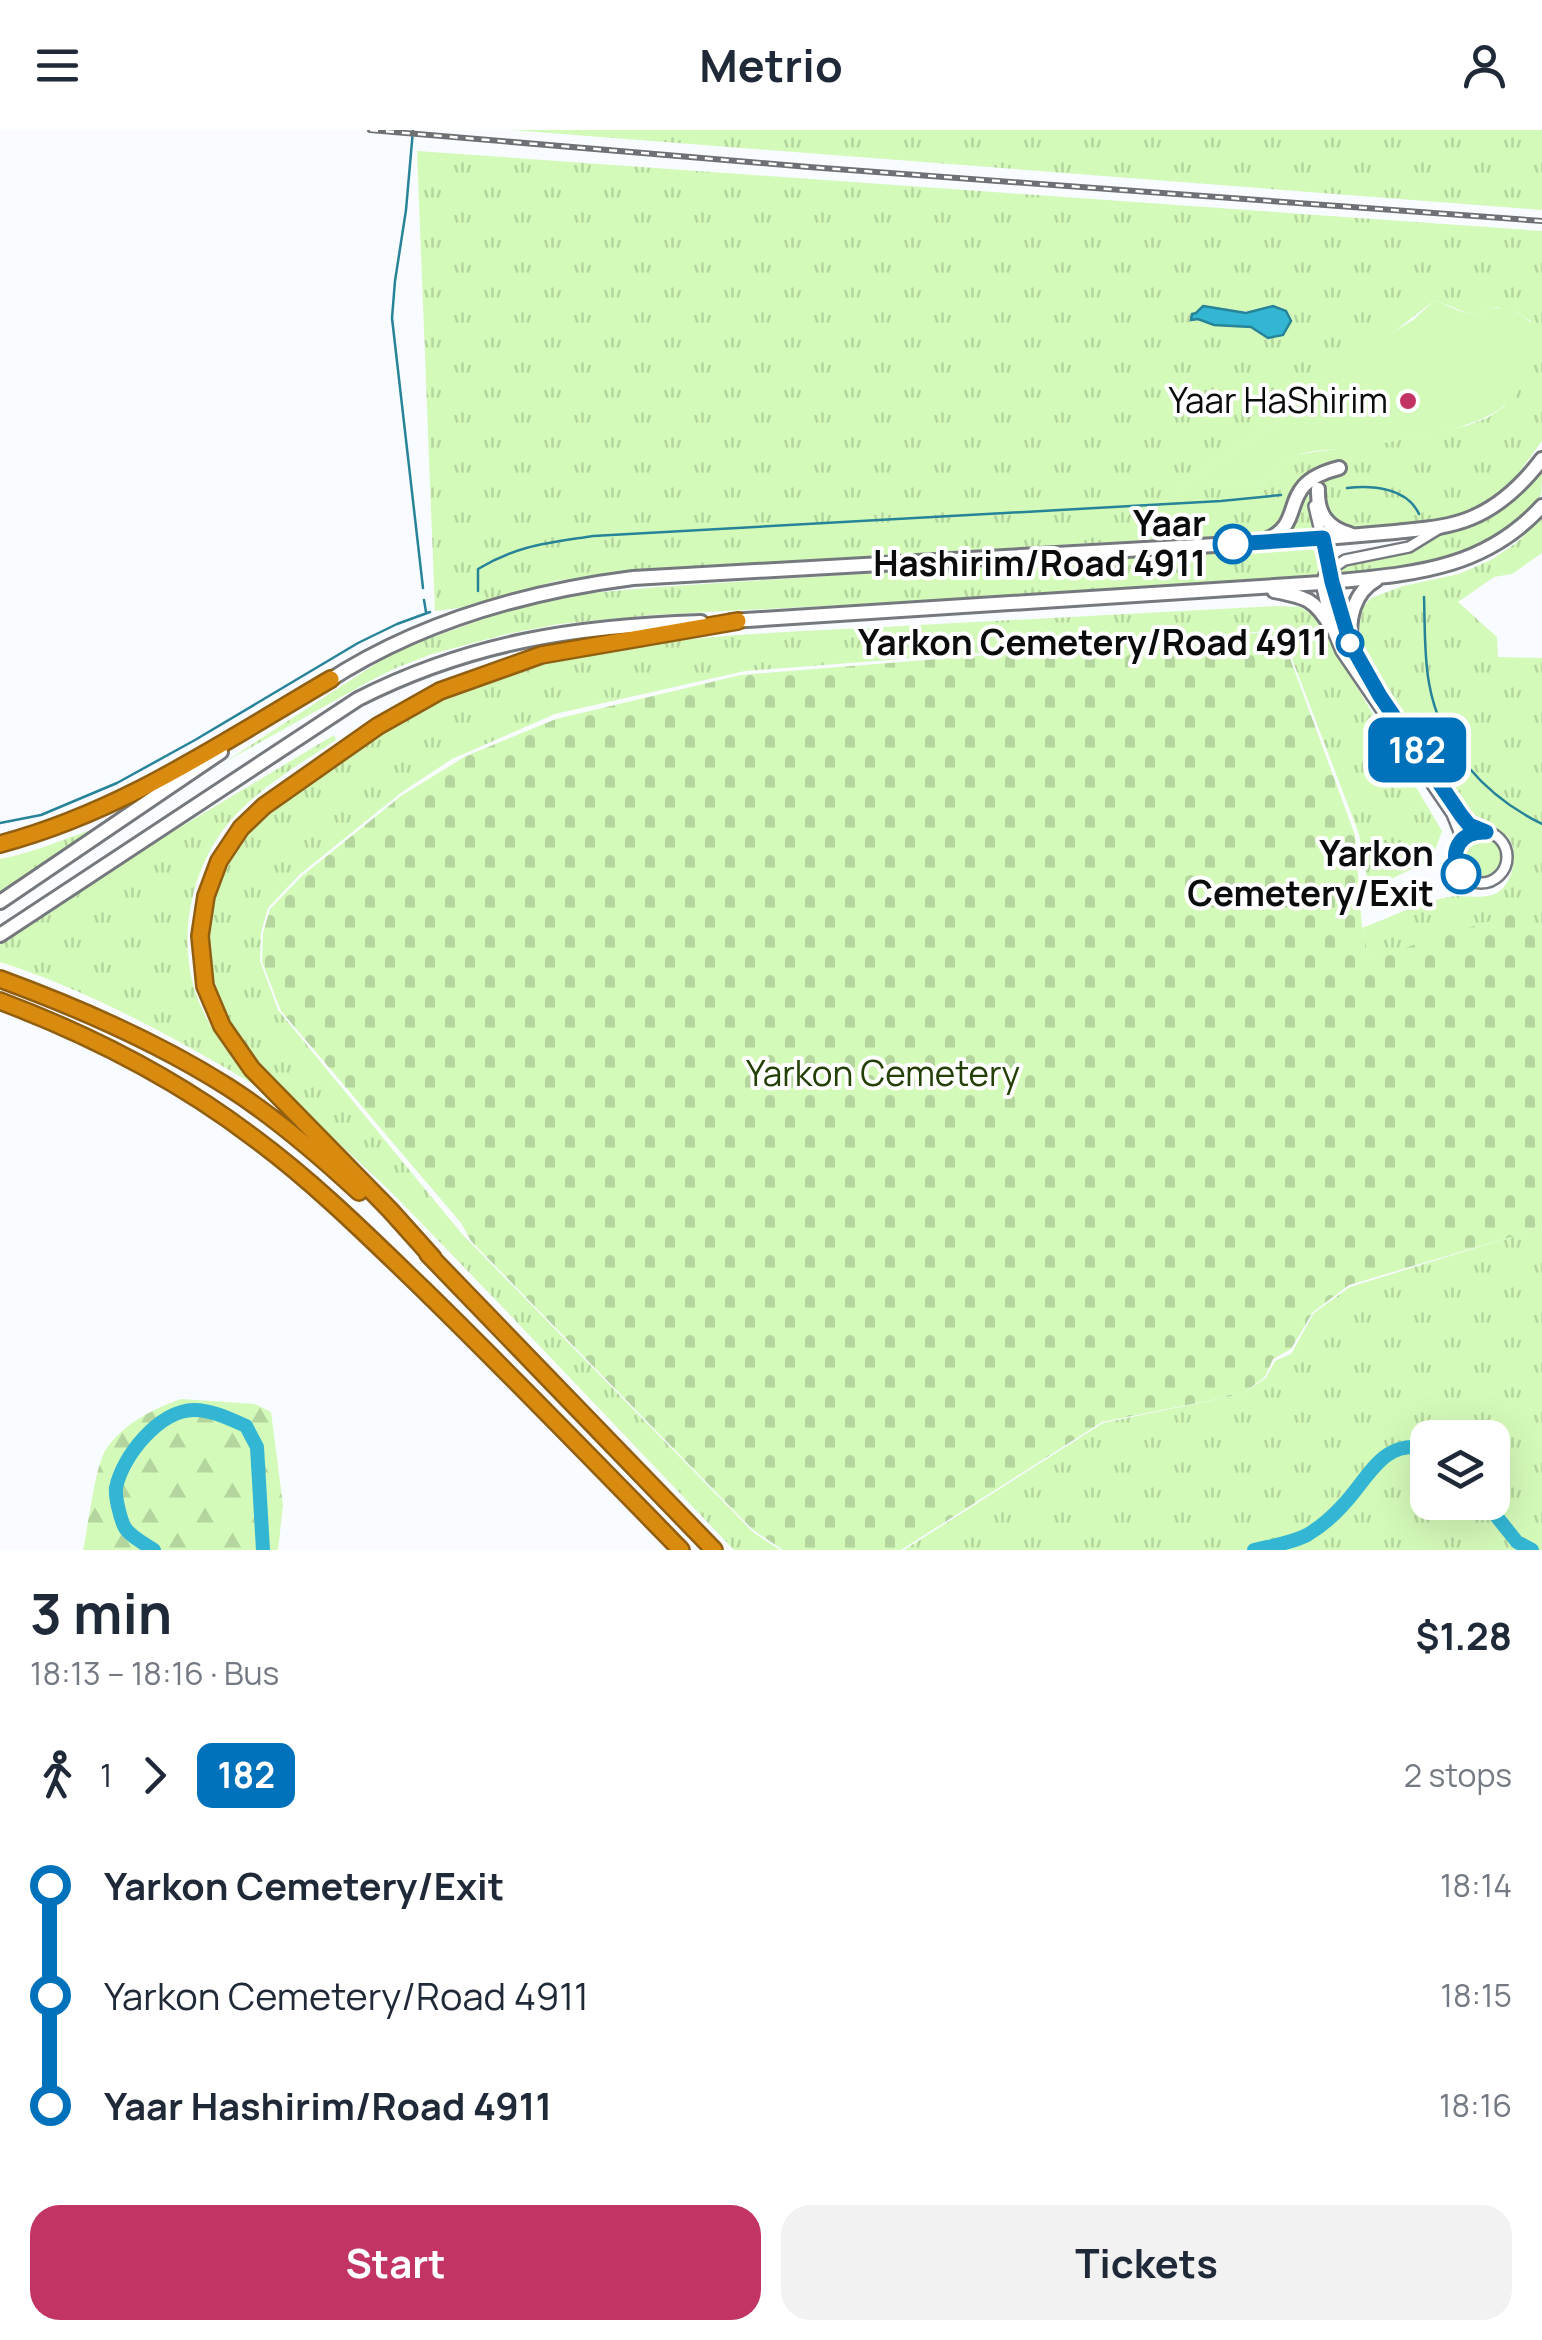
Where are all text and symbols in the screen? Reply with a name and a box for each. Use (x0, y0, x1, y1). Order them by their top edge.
text: Metrio (699, 34, 843, 96)
icon: menu (30, 38, 85, 93)
icon: person (1457, 38, 1512, 93)
place label: Yaar HaShirim (1168, 376, 1388, 424)
marker: Yaar HaShirim (1397, 390, 1419, 412)
place label: Yaar Hashirim/Road 4911 (873, 499, 1206, 587)
marker: Yaar Hashirim/Road 4911 (1214, 525, 1252, 563)
place label: Yarkon Cemetery/Road 4911 (858, 618, 1328, 666)
marker: Yarkon Cemetery/Road 4911 (1337, 630, 1363, 656)
line badge: 182 (1360, 718, 1474, 782)
text: 182 (1388, 726, 1446, 774)
place label: Yarkon Cemetery/Exit (1187, 829, 1434, 917)
marker: Yarkon Cemetery/Exit (1442, 855, 1480, 893)
park label: Yarkon Cemetery (746, 1049, 1020, 1097)
map controls (1410, 1420, 1510, 1520)
button: layers (1410, 1420, 1510, 1520)
text: 3 min (30, 1575, 172, 1651)
text: $1.28 (1416, 1609, 1512, 1661)
text: 18:13 – 18:16 · Bus (30, 1651, 279, 1695)
icon: walk (30, 1748, 85, 1803)
icon: forward (127, 1748, 182, 1803)
text: 182 (217, 1751, 275, 1799)
text: 1 (100, 1753, 112, 1797)
text: 2 stops (1404, 1753, 1512, 1797)
text: Yarkon Cemetery/Exit (104, 1859, 504, 1911)
text: 18:14 (1440, 1863, 1512, 1907)
text: Yarkon Cemetery/Road 4911 (104, 1969, 589, 2021)
text: 18:15 (1440, 1973, 1512, 2017)
text: Yaar Hashirim/Road 4911 (104, 2079, 552, 2131)
text: 18:16 (1439, 2083, 1512, 2127)
button: Start (30, 2205, 761, 2320)
button: Tickets (781, 2205, 1512, 2320)

